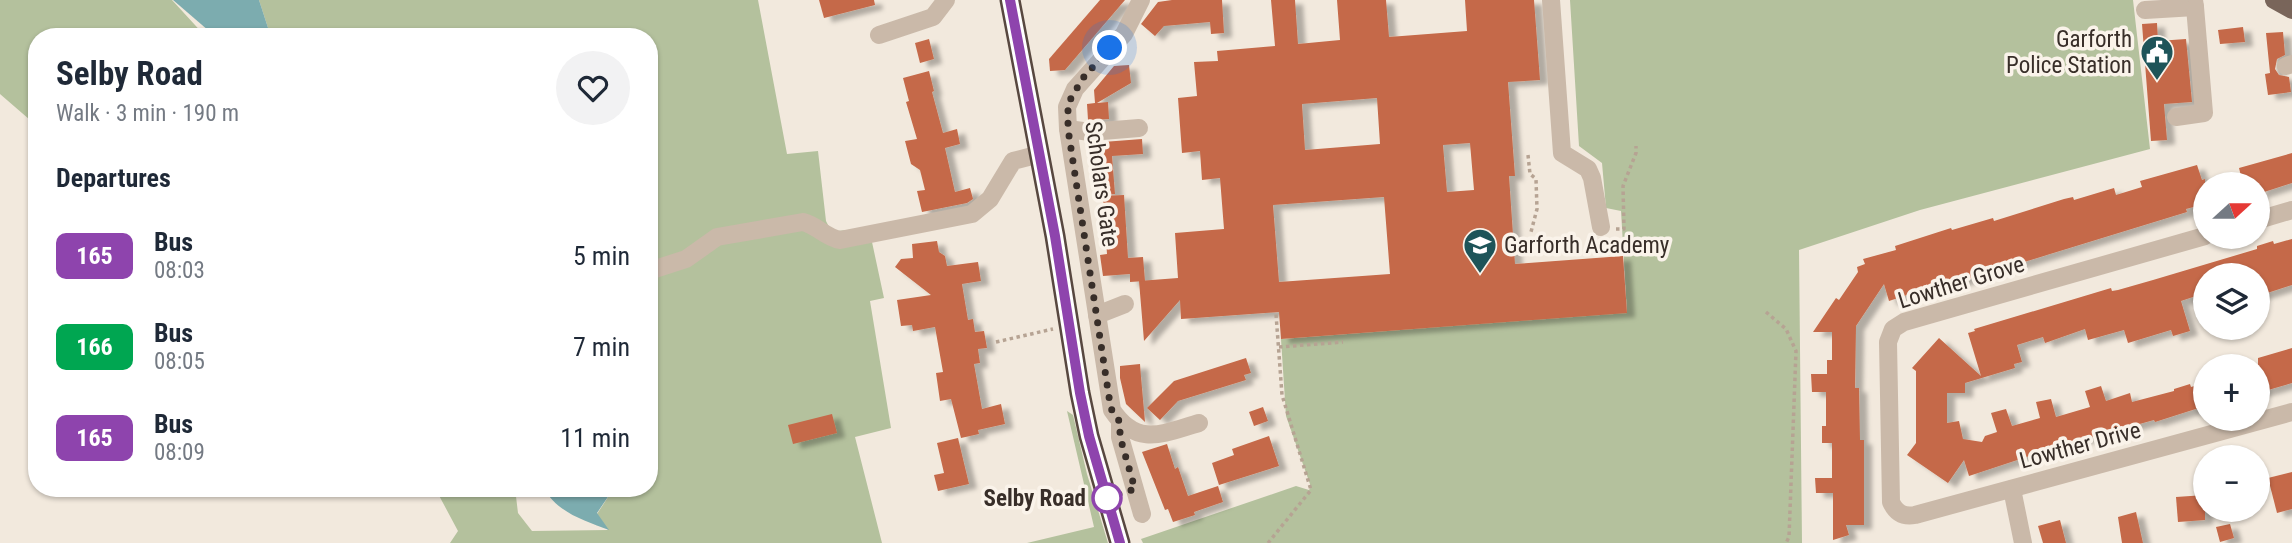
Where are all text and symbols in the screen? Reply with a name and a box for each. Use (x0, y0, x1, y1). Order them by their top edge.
place label: Garforth Police Station (2006, 26, 2132, 79)
your location (1092, 30, 1127, 65)
public building icon: Garforth Police Station (2138, 33, 2176, 82)
button: heart (556, 51, 630, 125)
text: Selby Road (56, 54, 203, 93)
text: Walk · 3 min · 190 m (56, 100, 239, 127)
street label: Scholars Gate (1079, 120, 1124, 249)
text: Departures (56, 163, 171, 193)
north arrow (2193, 172, 2270, 248)
map controls (2193, 172, 2270, 522)
school or university icon: Garforth Academy (1461, 226, 1499, 275)
text: Bus (154, 227, 193, 257)
place label: Garforth Academy (1504, 232, 1670, 259)
text: 5 min (573, 241, 630, 271)
text: 165 (76, 242, 113, 270)
street label: Lowther Grove (1895, 250, 2028, 314)
text: 08:03 (154, 257, 205, 284)
button: layers (2193, 263, 2270, 340)
text: Bus (154, 318, 193, 348)
text: 7 min (573, 332, 630, 362)
text: 166 (76, 333, 113, 361)
text: 08:05 (154, 348, 205, 375)
button: + (2193, 354, 2270, 431)
text: Bus (154, 409, 193, 439)
street label: Lowther Drive (2017, 416, 2144, 475)
text: 11 min (560, 423, 630, 453)
text: 165 (76, 424, 113, 452)
text: 08:09 (154, 439, 205, 466)
button: − (2193, 445, 2270, 522)
marker: Selby Road (1092, 483, 1122, 513)
place label: Selby Road (984, 485, 1086, 512)

